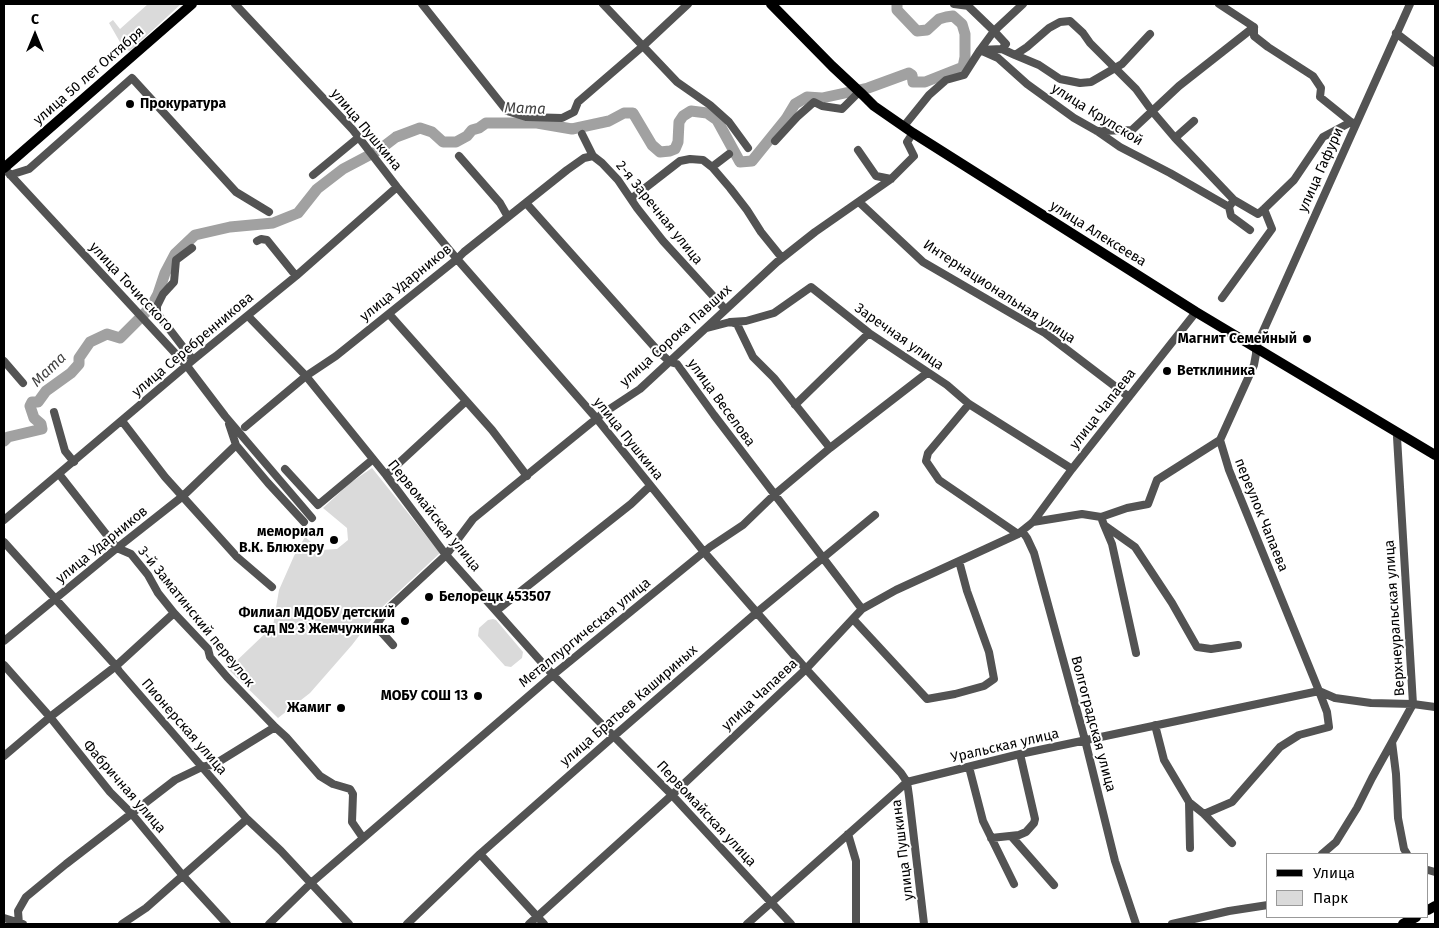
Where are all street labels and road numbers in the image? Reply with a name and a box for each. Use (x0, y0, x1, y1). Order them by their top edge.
street label: улица 50 лет Октября (30, 23, 148, 129)
street label: улица Крупской (1048, 80, 1146, 150)
street label: улица Пушкина (327, 86, 405, 174)
street label: улица Гафури (1295, 125, 1347, 215)
street label: 2-я Заречная улица (612, 158, 706, 268)
street label: улица Алексеева (1047, 198, 1149, 270)
street label: Интернациональная улица (920, 236, 1078, 348)
street label: улица Точисского (85, 239, 177, 335)
street label: улица Ударников (357, 241, 455, 325)
street label: улица Сорока Павших (617, 281, 735, 391)
street label: улица Серебренникова (129, 289, 257, 401)
street label: Заречная улица (851, 300, 947, 374)
street label: улица Веселова (684, 356, 758, 450)
street label: улица Чапаева (1066, 365, 1140, 453)
street label: улица Пушкина (589, 394, 667, 484)
street label: переулок Чапаева (1231, 456, 1291, 574)
street label: Первомайская улица (384, 457, 484, 575)
street label: улица Ударников (53, 503, 151, 587)
street label: Верхнеуральская улица (1381, 539, 1409, 697)
street label: 3-й Заматинский переулок (134, 543, 258, 691)
street label: Металлургическая улица (516, 575, 654, 691)
street label: улица Братьев Кашириных (557, 642, 701, 770)
street label: Волгоградская улица (1067, 654, 1119, 794)
street label: улица Чапаева (719, 656, 801, 734)
street label: Пионерская улица (138, 675, 230, 779)
street label: Уральская улица (949, 725, 1061, 767)
street label: Фабричная улица (79, 737, 169, 837)
street label: Первомайская улица (653, 758, 759, 870)
street label: улица Пушкина (888, 798, 918, 902)

